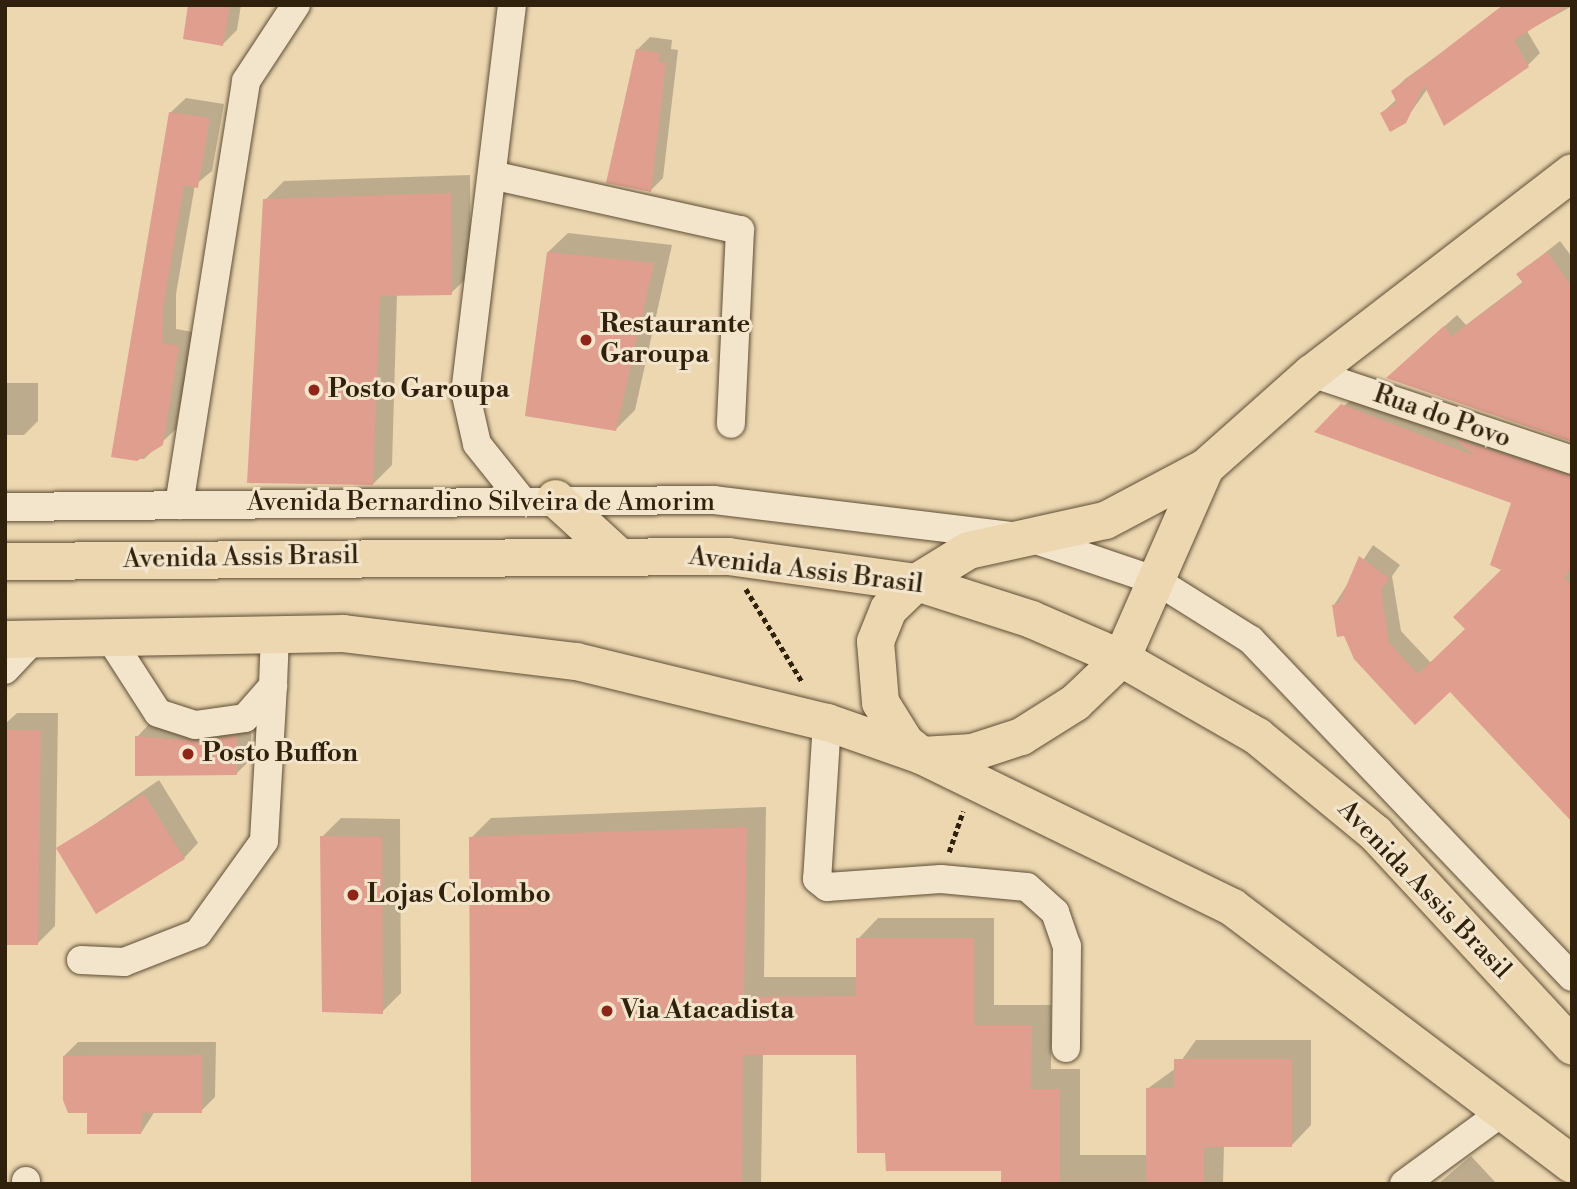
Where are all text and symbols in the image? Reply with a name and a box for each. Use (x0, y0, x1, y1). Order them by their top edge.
place label: Restaurante Garoupa (600, 309, 750, 370)
marker: Restaurante Garoupa (578, 332, 594, 348)
place label: Posto Garoupa (328, 374, 510, 406)
street label: Rua do Povo (1369, 379, 1515, 455)
marker: Posto Garoupa (306, 382, 322, 398)
street label: Avenida Bernardino Silveira de Amorim (247, 487, 715, 519)
street label: Avenida Assis Brasil (123, 540, 359, 576)
street label: Avenida Assis Brasil (687, 541, 925, 601)
place label: Posto Buffon (202, 738, 358, 770)
marker: Posto Buffon (180, 746, 196, 762)
street label: Avenida Assis Brasil (1331, 794, 1517, 986)
place label: Lojas Colombo (367, 879, 551, 911)
marker: Lojas Colombo (345, 887, 361, 903)
place label: Via Atacadista (621, 995, 794, 1027)
marker: Via Atacadista (599, 1003, 615, 1019)

